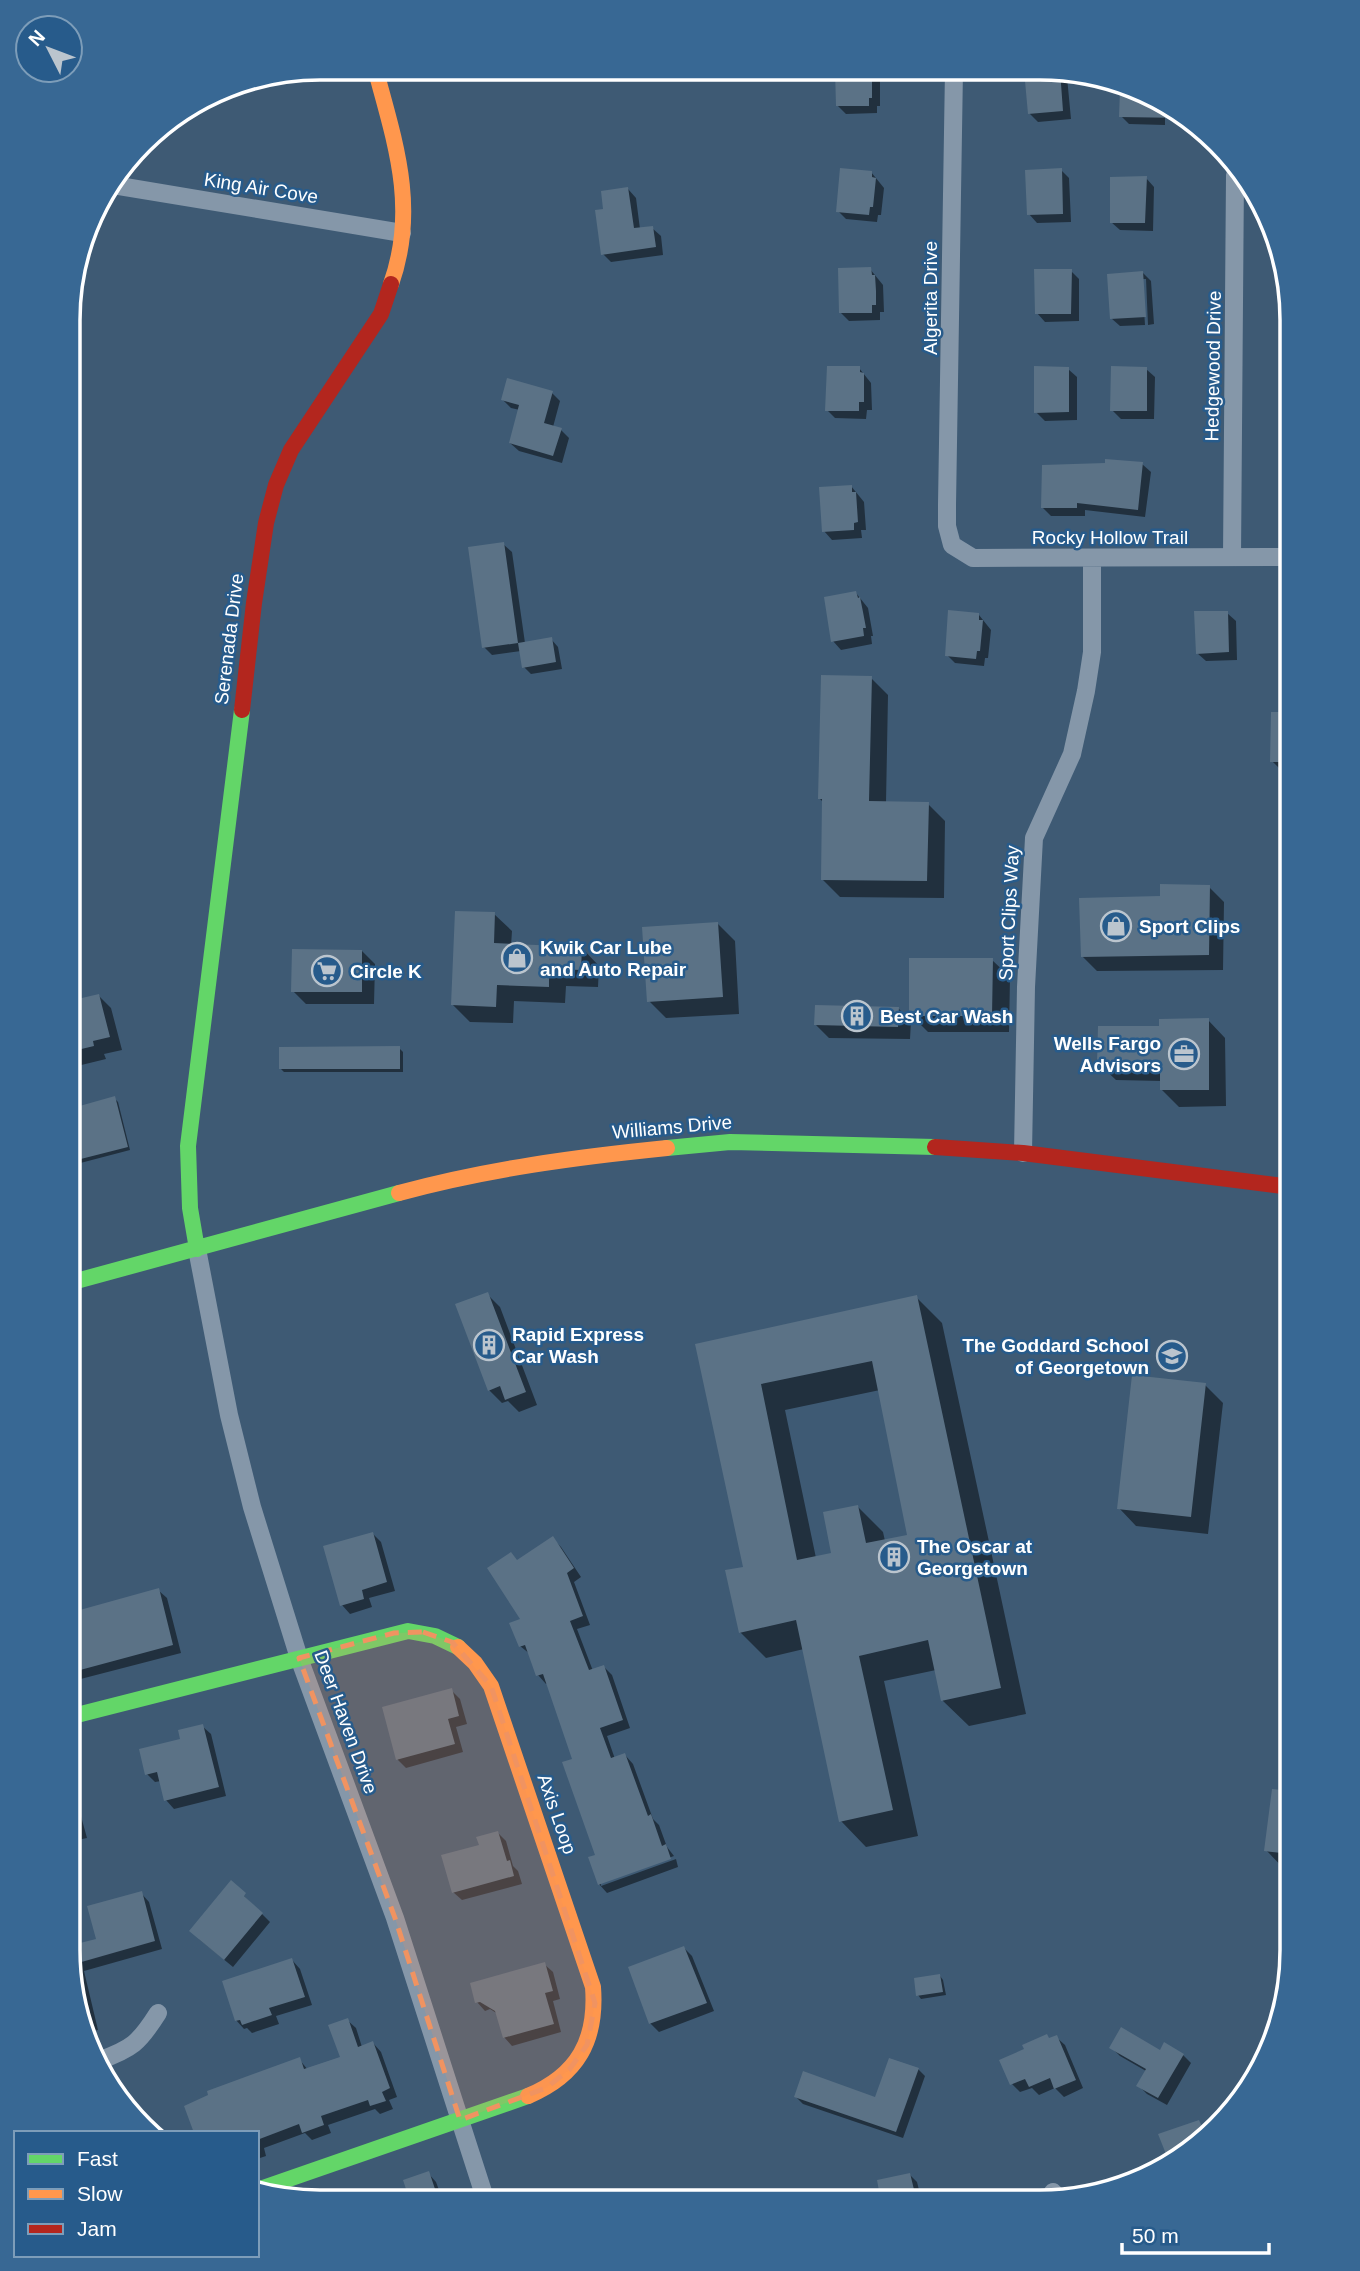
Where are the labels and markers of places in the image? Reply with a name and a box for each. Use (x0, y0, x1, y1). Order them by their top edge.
shop icon: Sport Clips (1099, 909, 1133, 943)
place label: Sport Clips (1139, 916, 1240, 937)
place label: Kwik Car Lube and Auto Repair (540, 937, 687, 980)
shop icon: Kwik Car Lube and Auto Repair (500, 941, 534, 975)
supermarket icon: Circle K (310, 954, 344, 988)
place label: Circle K (350, 961, 422, 982)
building icon: Best Car Wash (840, 999, 874, 1033)
place label: Best Car Wash (880, 1006, 1013, 1027)
place label: Wells Fargo Advisors (1054, 1033, 1161, 1076)
office icon: Wells Fargo Advisors (1167, 1037, 1201, 1071)
place label: Rapid Express Car Wash (512, 1324, 644, 1367)
building icon: Rapid Express Car Wash (472, 1328, 506, 1362)
place label: The Goddard School of Georgetown (962, 1335, 1149, 1378)
school or university icon: The Goddard School of Georgetown (1155, 1339, 1189, 1373)
place label: The Oscar at Georgetown (917, 1536, 1033, 1579)
building icon: The Oscar at Georgetown (877, 1540, 911, 1574)

